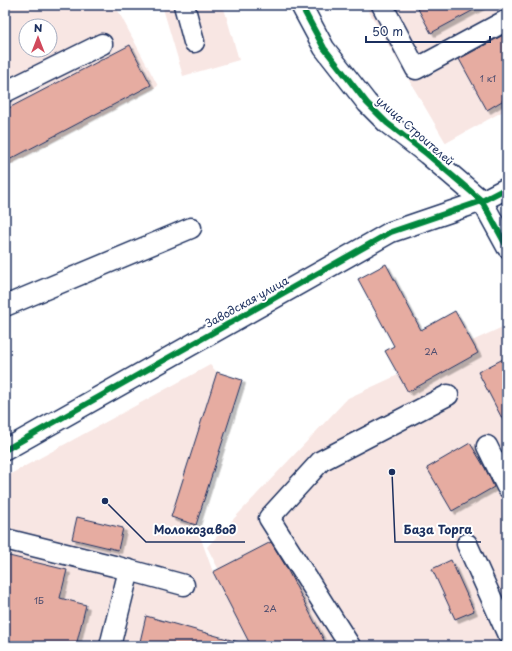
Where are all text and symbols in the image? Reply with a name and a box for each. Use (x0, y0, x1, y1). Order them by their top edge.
north arrow (18, 18, 58, 58)
scale bar (366, 18, 490, 44)
text: N (34, 19, 43, 36)
text: 50 m (372, 22, 403, 40)
house number: 1 к1 (480, 71, 496, 85)
street label: улица Строителей (373, 92, 458, 169)
street label: Заводская улица (202, 272, 292, 332)
house number: 2А (424, 344, 438, 358)
callout: Молокозавод (146, 518, 245, 542)
callout: База Торга (395, 518, 481, 542)
text: Молокозавод (154, 520, 236, 538)
text: База Торга (404, 520, 472, 538)
house number: 1Б (34, 593, 44, 607)
house number: 2А (263, 601, 277, 615)

